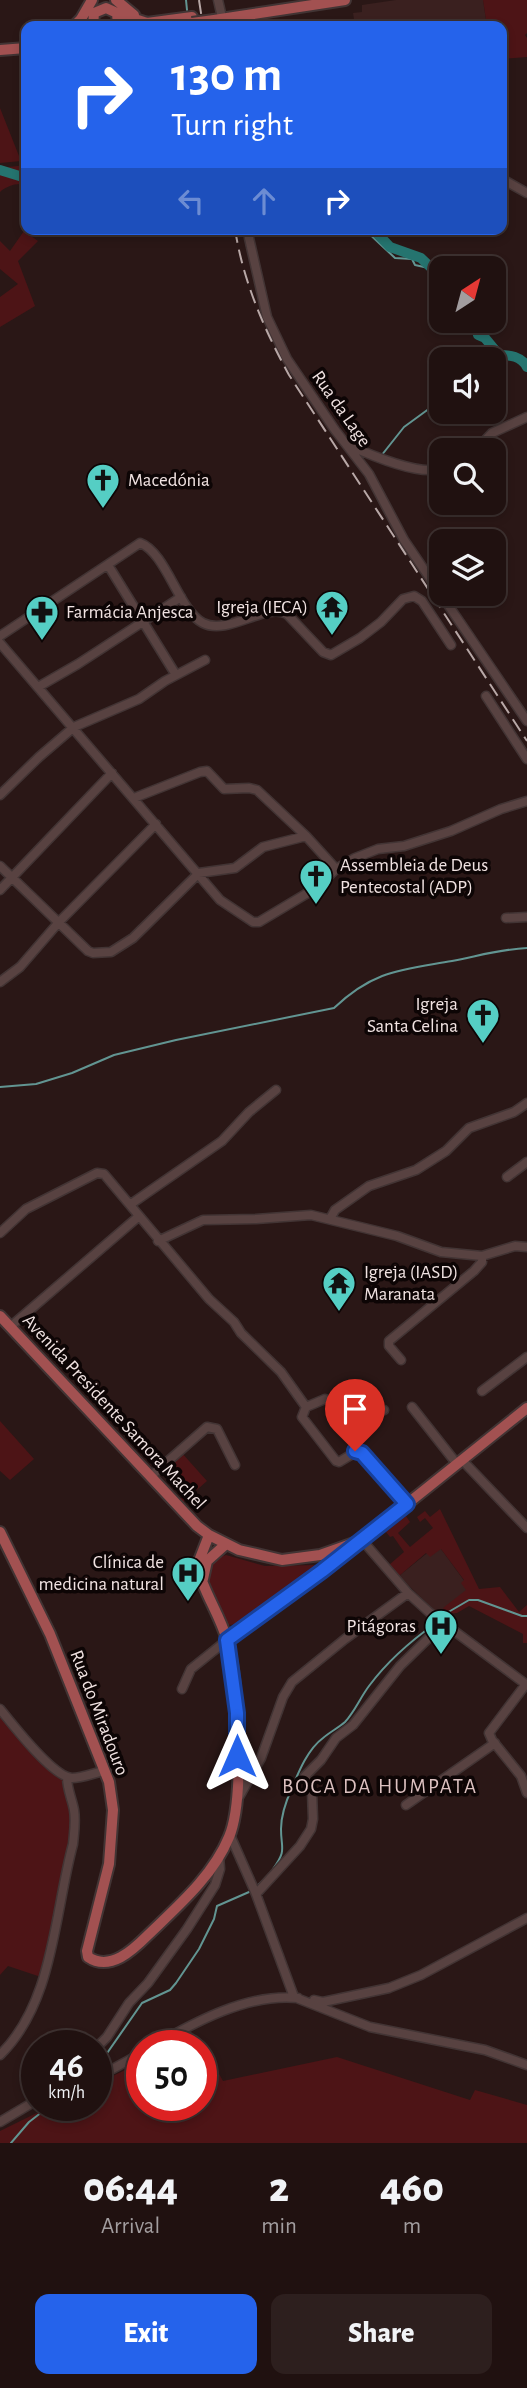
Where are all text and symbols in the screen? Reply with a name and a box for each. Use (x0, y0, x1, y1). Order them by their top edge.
icon: right (56, 49, 147, 140)
text: 130 m (171, 51, 282, 100)
text: Turn right (171, 109, 293, 141)
icon: left (172, 182, 210, 220)
icon: ahead (245, 182, 283, 220)
icon: right (318, 182, 356, 220)
north arrow (429, 256, 506, 332)
map controls (429, 256, 506, 606)
button: sound (429, 347, 506, 424)
street label: Rua da Lage (308, 367, 374, 451)
button: search (429, 438, 506, 515)
church icon: Macedónia (84, 461, 122, 510)
place label: Macedónia (128, 471, 210, 490)
button: layers (429, 529, 506, 606)
temple icon: Igreja (IECA) (313, 588, 351, 637)
pharmacy icon: Farmácia Anjesca (23, 593, 61, 642)
place label: Igreja (IECA) (216, 598, 308, 617)
place label: Farmácia Anjesca (66, 603, 194, 622)
place label: Assembleia de Deus Pentecostal (ADP) (340, 856, 488, 897)
church icon: Assembleia de Deus Pentecostal (ADP) (297, 857, 335, 906)
place label: Igreja Santa Celina (367, 995, 458, 1036)
church icon: Igreja Santa Celina (464, 996, 502, 1045)
place label: Igreja (IASD) Maranata (364, 1263, 458, 1304)
temple icon: Igreja (IASD) Maranata (320, 1264, 358, 1313)
street label: Avenida Presidente Samora Machel (19, 1311, 209, 1513)
pin (325, 1379, 385, 1451)
icon: arrive (336, 1390, 374, 1428)
place label: Clínica de medicina natural (38, 1553, 164, 1594)
hospital icon: Clínica de medicina natural (169, 1554, 207, 1603)
hospital icon: Pitágoras (422, 1607, 460, 1656)
place label: Pitágoras (347, 1617, 416, 1636)
street label: Rua do Miradouro (66, 1648, 132, 1778)
position arrow (200, 1719, 274, 1793)
district label: BOCA DA HUMPATA (282, 1776, 478, 1797)
speed limit sign: 50 (126, 2030, 217, 2121)
text: 46 (49, 2049, 84, 2084)
text: km/h (48, 2084, 85, 2102)
text: 06:44 (83, 2167, 178, 2209)
text: 2 (269, 2167, 289, 2209)
text: 460 (380, 2167, 444, 2209)
text: Arrival (101, 2215, 160, 2238)
text: min (261, 2215, 297, 2238)
text: m (403, 2215, 421, 2238)
button: Exit (35, 2294, 257, 2374)
button: Share (271, 2294, 492, 2374)

